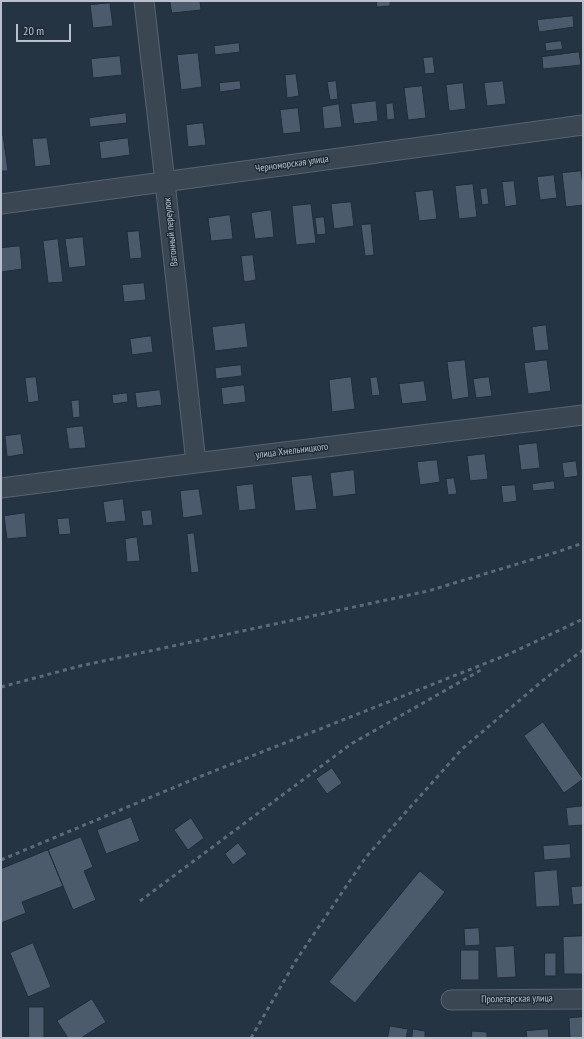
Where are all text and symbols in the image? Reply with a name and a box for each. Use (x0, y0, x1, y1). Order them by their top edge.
scale bar (18, 16, 73, 42)
text: 20 m (23, 23, 44, 38)
street label: Черноморская улица (255, 153, 329, 175)
street label: Вагонный переулок (161, 197, 181, 267)
street label: улица Хмельницкого (255, 441, 329, 461)
street label: Пролетарская улица (481, 992, 553, 1006)

